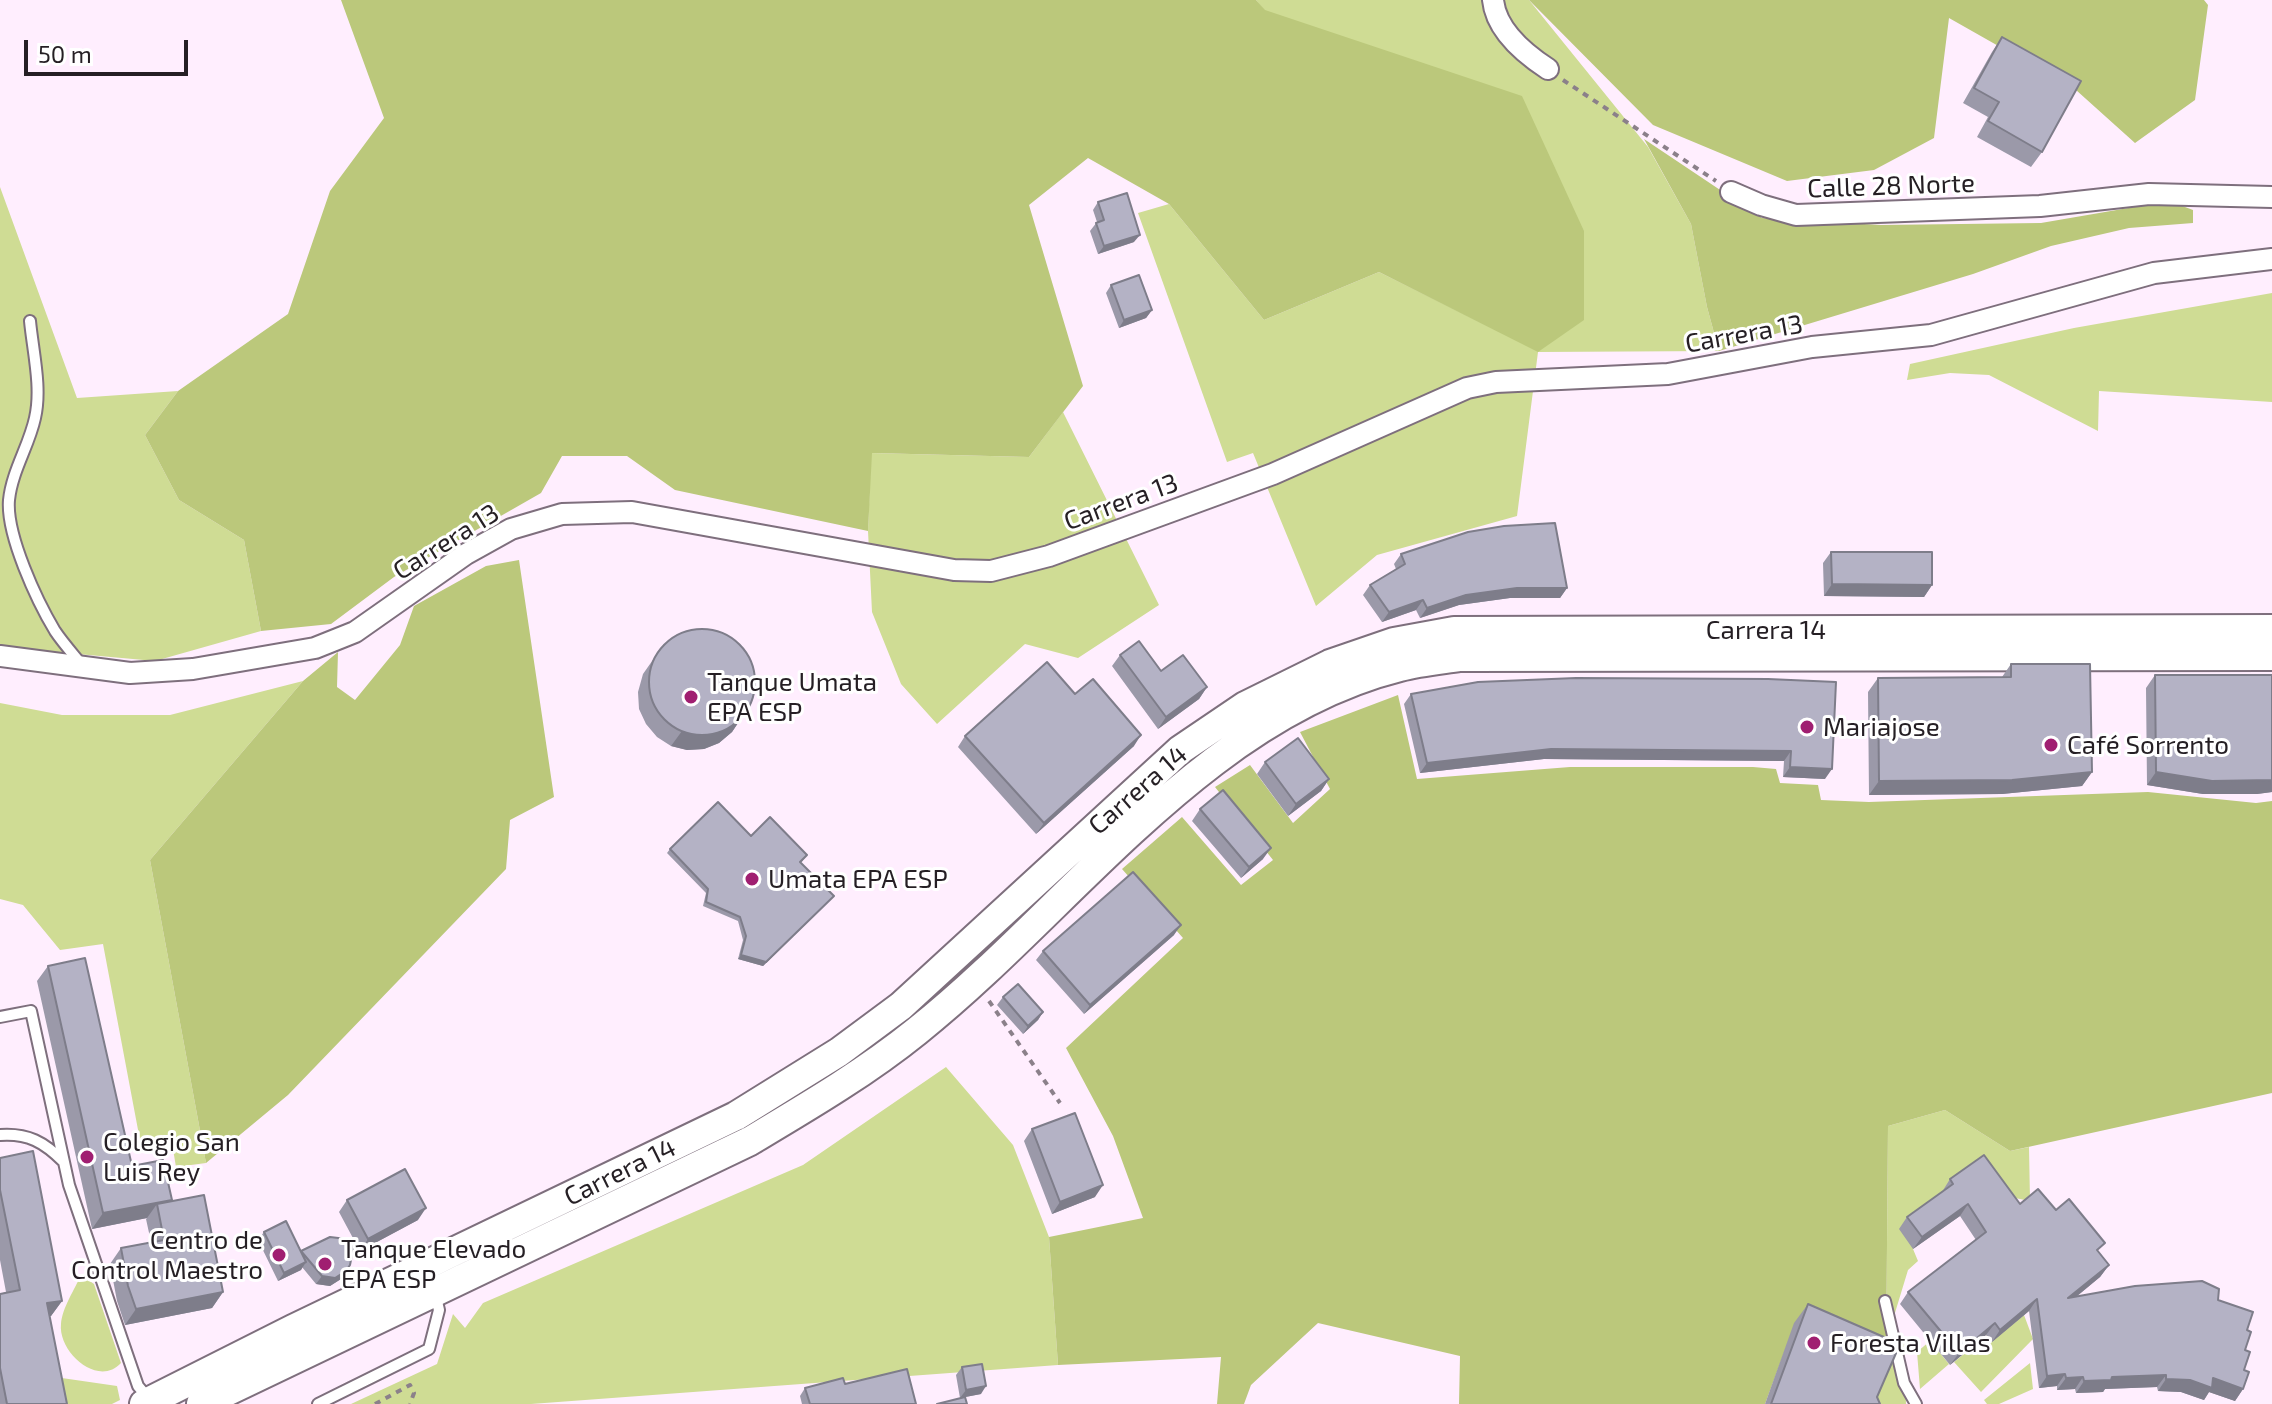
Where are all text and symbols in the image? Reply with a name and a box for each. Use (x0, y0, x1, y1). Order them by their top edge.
scale bar (28, 24, 192, 74)
text: 50 m (38, 39, 92, 68)
street label: Calle 28 Norte (1807, 167, 1975, 205)
street label: Carrera 13 (1683, 308, 1805, 360)
street label: Carrera 13 (1060, 467, 1182, 537)
street label: Carrera 13 (387, 497, 505, 587)
street label: Carrera 14 (1706, 614, 1826, 646)
place label: Tanque Umata EPA ESP (707, 666, 877, 728)
marker: Tanque Umata EPA ESP (682, 688, 700, 706)
place label: Mariajose (1823, 711, 1940, 743)
marker: Mariajose (1798, 718, 1816, 736)
place label: Café Sorrento (2067, 729, 2229, 761)
marker: Café Sorrento (2042, 736, 2060, 754)
street label: Carrera 14 (1082, 739, 1194, 841)
place label: Umata EPA ESP (768, 863, 948, 895)
marker: Umata EPA ESP (743, 870, 761, 888)
place label: Colegio San Luis Rey (103, 1126, 240, 1188)
street label: Carrera 14 (559, 1132, 681, 1212)
marker: Colegio San Luis Rey (78, 1148, 96, 1166)
place label: Centro de Control Maestro (71, 1224, 263, 1286)
place label: Tanque Elevado EPA ESP (341, 1233, 526, 1294)
marker: Centro de Control Maestro (270, 1246, 288, 1264)
marker: Tanque Elevado EPA ESP (316, 1255, 334, 1273)
place label: Foresta Villas (1830, 1327, 1991, 1359)
marker: Foresta Villas (1805, 1334, 1823, 1352)

